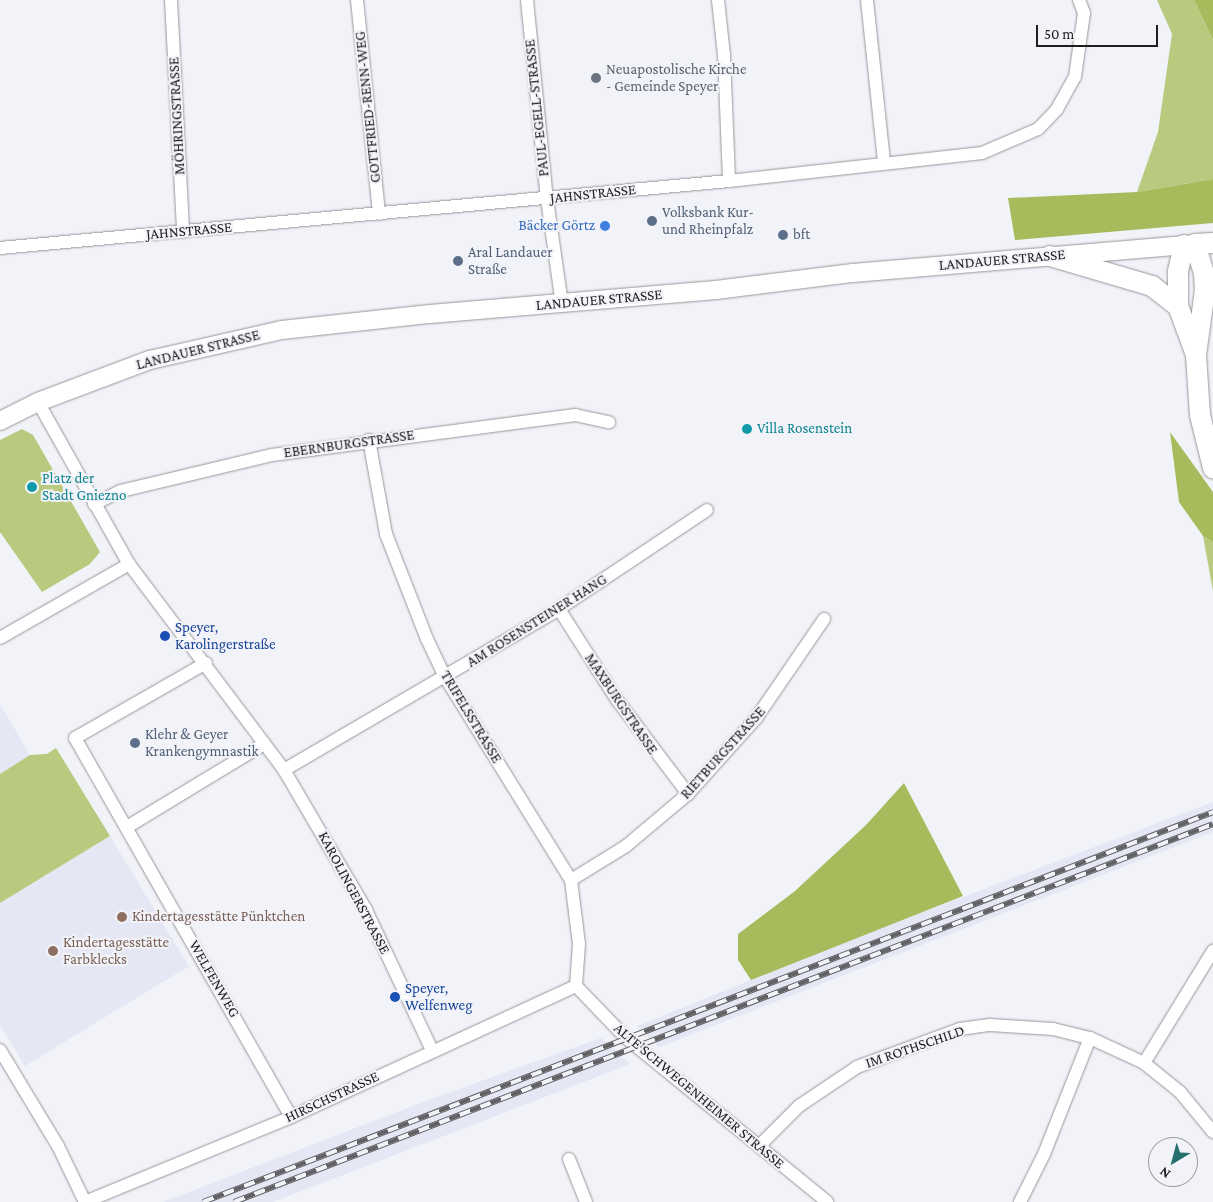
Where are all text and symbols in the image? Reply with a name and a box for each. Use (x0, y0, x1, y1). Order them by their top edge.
scale bar (1038, 15, 1160, 47)
text: 50 m (1044, 26, 1074, 42)
street label: GOTTFRIED-RENN-WEG (351, 30, 385, 184)
street label: PAUL-EGELL-STRASSE (521, 39, 553, 177)
street label: MÖHRINGSTRASSE (165, 57, 189, 175)
place label: Neuapostolische Kirche - Gemeinde Speyer (606, 60, 746, 95)
marker: Neuapostolische Kirche - Gemeinde Speyer (590, 72, 602, 84)
street label: JAHNSTRASSE (549, 181, 637, 207)
place label: Volksbank Kur- und Rheinpfalz (662, 203, 754, 238)
marker: Volksbank Kur- und Rheinpfalz (646, 215, 658, 227)
place label: Bäcker Görtz (518, 217, 595, 235)
street label: JAHNSTRASSE (145, 218, 233, 244)
marker: Bäcker Görtz (599, 220, 611, 232)
place label: bft (793, 226, 810, 244)
marker: bft (777, 229, 789, 241)
place label: Aral Landauer Straße (468, 243, 552, 278)
street label: LANDAUER STRASSE (938, 246, 1066, 274)
marker: Aral Landauer Straße (452, 255, 464, 267)
street label: LANDAUER STRASSE (535, 286, 663, 314)
street label: LANDAUER STRASSE (134, 326, 262, 374)
place label: Villa Rosenstein (757, 420, 852, 438)
marker: Villa Rosenstein (741, 423, 753, 435)
street label: EBERNBURGSTRASSE (282, 426, 416, 462)
place label: Platz der Stadt Gniezno (42, 469, 126, 504)
marker: Platz der Stadt Gniezno (26, 481, 38, 493)
street label: AM ROSENSTEINER HANG (464, 571, 610, 671)
place label: Speyer, Karolingerstraße (175, 618, 276, 653)
marker: Speyer, Karolingerstraße (159, 630, 171, 642)
street label: MAXBURGSTRASSE (580, 650, 662, 758)
street label: TRIFELSSTRASSE (436, 668, 506, 766)
street label: RIETBURGSTRASSE (677, 703, 769, 803)
place label: Klehr & Geyer Krankengymnastik (145, 725, 259, 760)
marker: Klehr & Geyer Krankengymnastik (129, 737, 141, 749)
street label: KAROLINGERSTRASSE (314, 829, 394, 957)
place label: Kindertagesstätte Pünktchen (132, 908, 305, 926)
marker: Kindertagesstätte Pünktchen (116, 911, 128, 923)
place label: Kindertagesstätte Farbklecks (63, 933, 169, 968)
street label: WELFENWEG (185, 937, 243, 1021)
marker: Kindertagesstätte Farbklecks (47, 945, 59, 957)
place label: Speyer, Welfenweg (405, 979, 472, 1014)
marker: Speyer, Welfenweg (389, 991, 401, 1003)
street label: ALTE SCHWEGENHEIMER STRASSE (610, 1019, 788, 1173)
street label: IM ROTHSCHILD (863, 1022, 967, 1072)
street label: HIRSCHSTRASSE (282, 1067, 382, 1127)
north arrow (1148, 1137, 1198, 1187)
text: N (1156, 1164, 1173, 1182)

